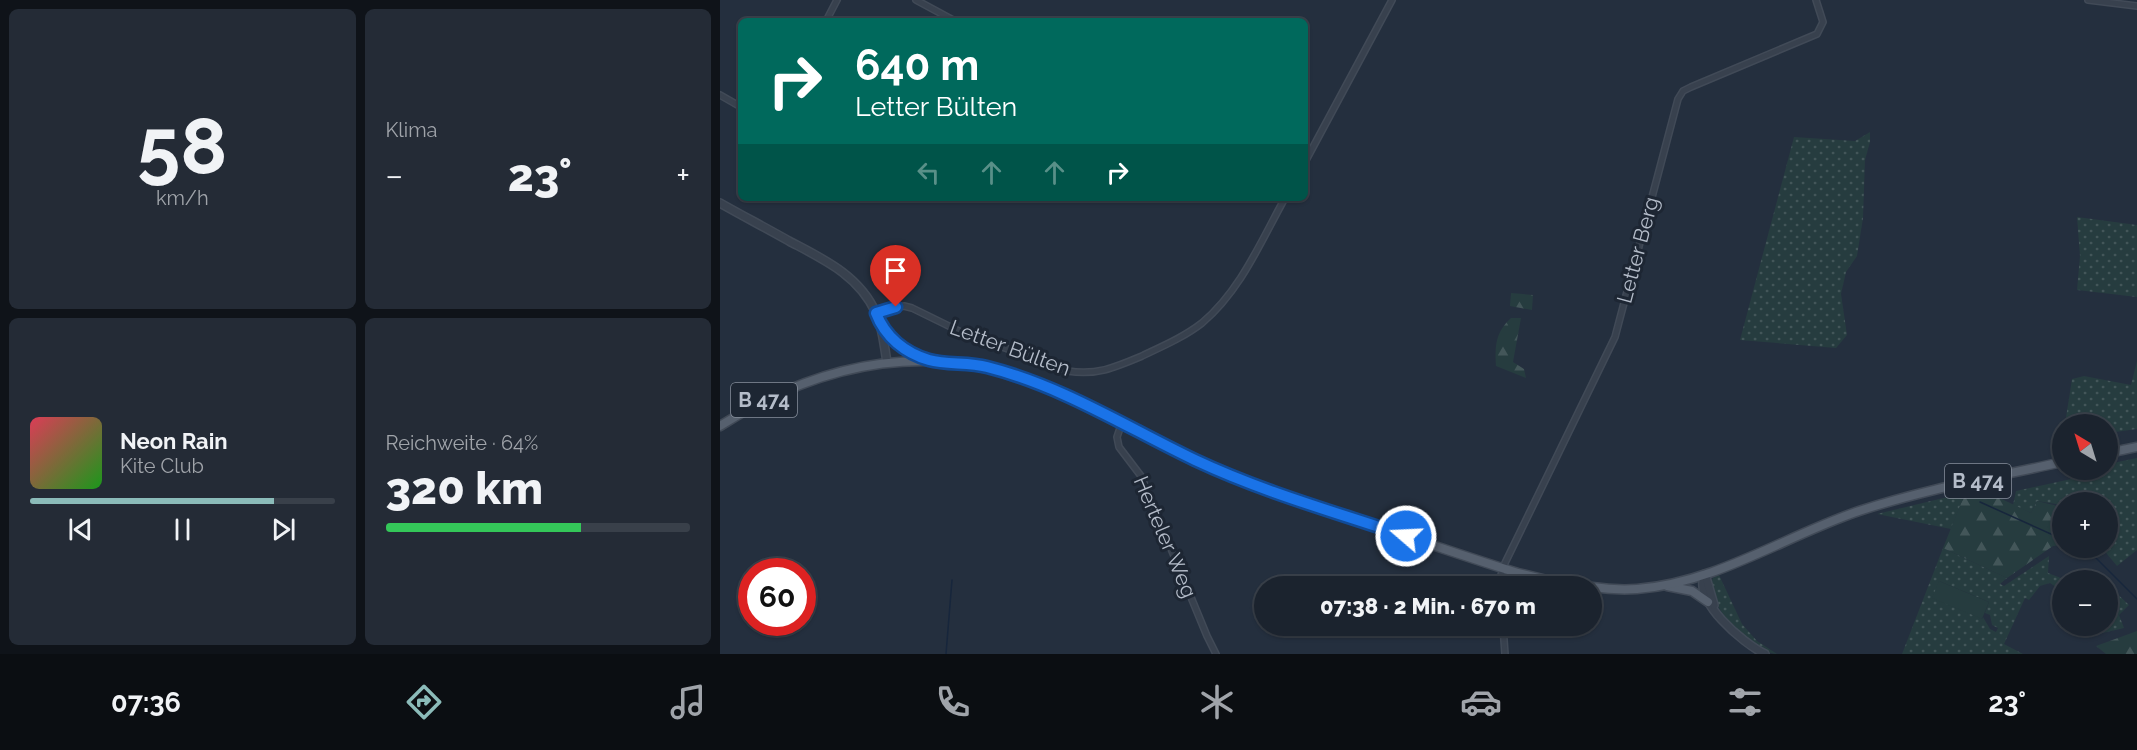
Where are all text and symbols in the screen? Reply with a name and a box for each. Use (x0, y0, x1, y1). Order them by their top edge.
text: 640 m (855, 41, 979, 90)
icon: right (756, 42, 834, 120)
text: Letter Bülten (855, 91, 1017, 122)
text: 58 (137, 101, 227, 192)
text: Klima (386, 118, 437, 142)
text: 23° (508, 149, 572, 202)
text: − (386, 156, 403, 195)
text: + (676, 156, 690, 195)
icon: left (912, 156, 945, 189)
icon: ahead (975, 156, 1008, 189)
icon: ahead (1038, 156, 1071, 189)
icon: right (1101, 156, 1134, 189)
text: km/h (156, 186, 209, 210)
street label: Letter Berg (1611, 194, 1664, 306)
pin (870, 245, 921, 307)
icon: arrive (879, 254, 912, 287)
street label: Letter Bülten (947, 314, 1074, 381)
road number: B 474 (731, 383, 797, 417)
north arrow (2052, 414, 2118, 480)
map controls (2052, 414, 2118, 636)
text: Neon Rain (120, 428, 228, 454)
text: Reichweite · 64% (386, 431, 538, 455)
text: Kite Club (120, 454, 204, 478)
text: 320 km (386, 462, 543, 515)
road number: B 474 (1945, 464, 2011, 498)
street label: Herteler Weg (1129, 472, 1202, 601)
button: + (2052, 492, 2118, 558)
position arrow (1374, 504, 1438, 568)
icon: previous (64, 513, 97, 546)
icon: pause (166, 513, 199, 546)
icon: next (267, 513, 300, 546)
speed limit sign: 60 (738, 558, 816, 636)
button: − (2052, 570, 2118, 636)
text: 07:38 · 2 Min. · 670 m (1320, 593, 1536, 619)
icon: directions (403, 681, 445, 723)
icon: music (667, 681, 709, 723)
icon: phone (932, 681, 974, 723)
icon: climate (1196, 681, 1238, 723)
icon: car (1460, 681, 1502, 723)
icon: filters (1724, 681, 1766, 723)
text: 07:36 (111, 687, 181, 718)
text: 23° (1988, 687, 2026, 718)

